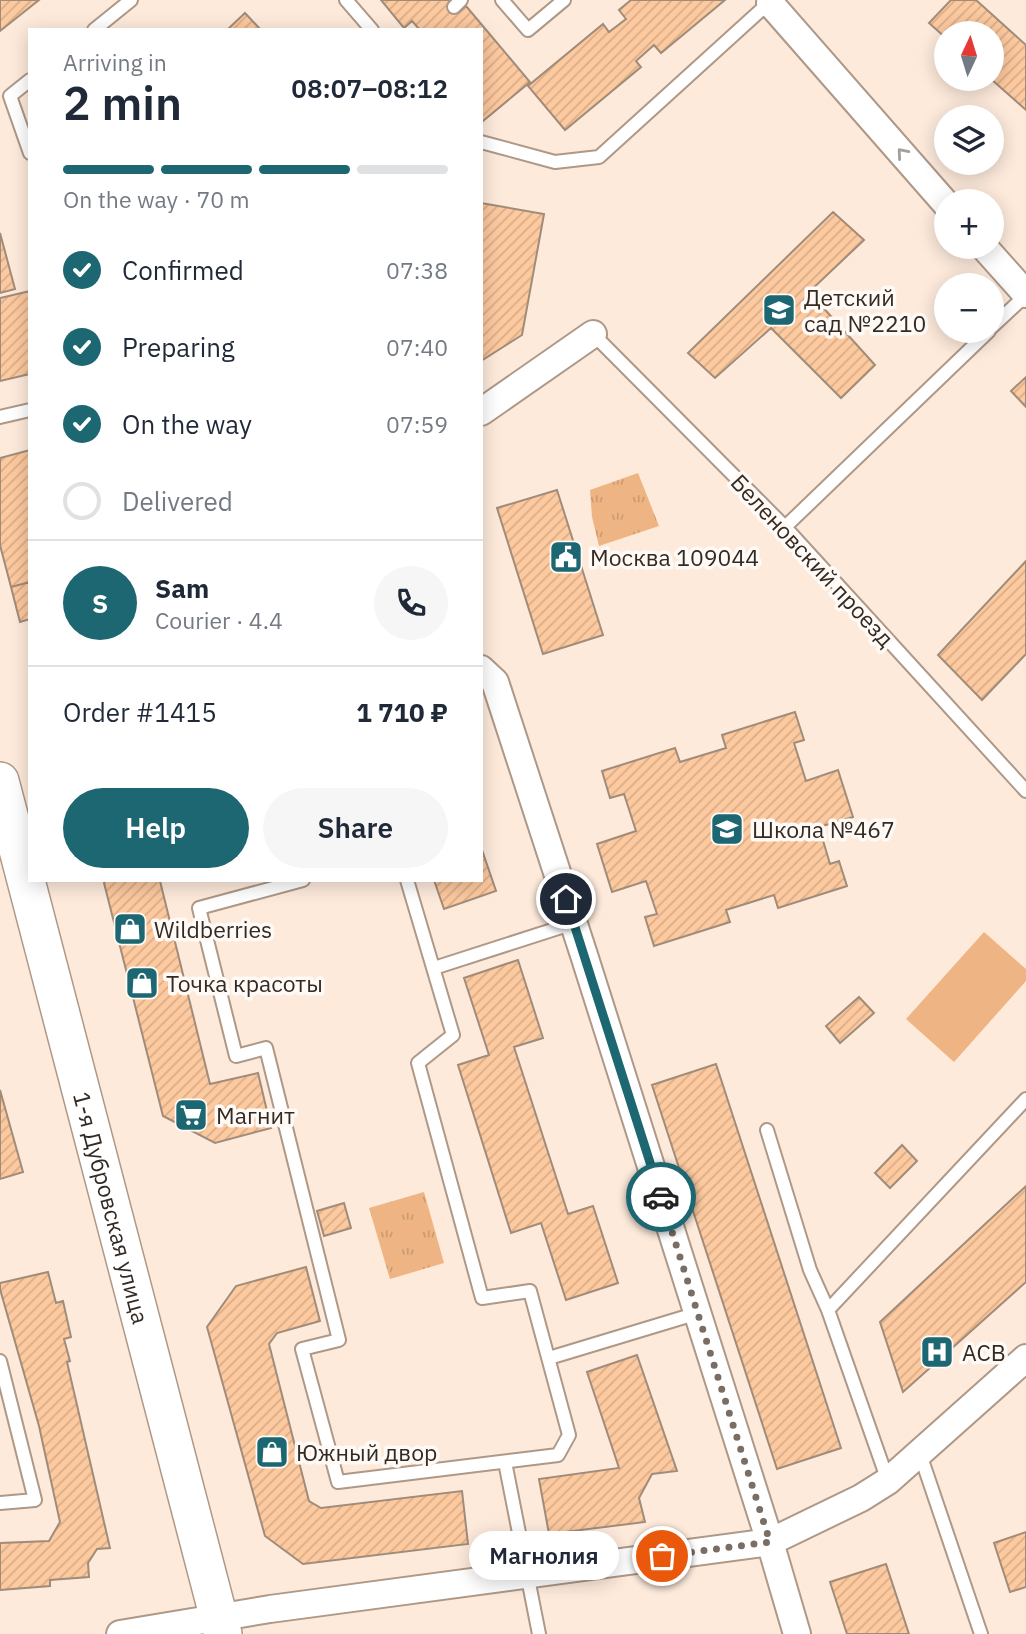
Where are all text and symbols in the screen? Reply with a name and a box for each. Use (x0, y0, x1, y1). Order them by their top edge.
north arrow (934, 21, 1004, 91)
map controls (934, 21, 1004, 343)
text: Arriving in (63, 47, 167, 77)
text: 08:07–08:12 (291, 71, 448, 105)
text: 2 min (63, 73, 182, 133)
button: layers (934, 105, 1004, 175)
one-way arrow (898, 149, 910, 162)
text: On the way · 70 m (63, 184, 250, 214)
button: + (934, 189, 1004, 259)
icon: check (63, 251, 101, 289)
text: Confirmed (122, 253, 244, 287)
text: 07:38 (386, 255, 448, 285)
button: − (934, 273, 1004, 343)
place label: Детский сад №2210 (804, 282, 926, 338)
school or university icon: Детский сад №2210 (760, 291, 798, 329)
icon: check (63, 328, 101, 366)
text: Preparing (122, 330, 235, 364)
text: 07:40 (386, 332, 448, 362)
icon: check (63, 405, 101, 443)
text: On the way (122, 407, 252, 441)
text: 07:59 (386, 409, 448, 439)
street label: Беленовский проезд (725, 467, 901, 653)
text: Delivered (122, 484, 233, 518)
public building icon: Москва 109044 (547, 538, 585, 576)
place label: Москва 109044 (590, 542, 759, 572)
button: phone (374, 566, 448, 640)
text: Sam (155, 571, 209, 605)
text: S (92, 586, 108, 620)
text: Courier · 4.4 (155, 605, 283, 635)
text: Order #1415 (63, 695, 217, 729)
text: 1 710 ₽ (356, 695, 448, 729)
button: Help (63, 788, 249, 868)
button: Share (263, 788, 448, 868)
school or university icon: Школа №467 (708, 810, 746, 848)
place label: Школа №467 (752, 814, 895, 844)
pin (536, 869, 596, 929)
icon: home (547, 880, 585, 918)
shop icon: Wildberries (111, 910, 149, 948)
place label: Wildberries (154, 914, 272, 944)
shop icon: Точка красоты (123, 964, 161, 1002)
place label: Точка красоты (166, 968, 323, 998)
street label: 1-я Дубровская улица (67, 1088, 156, 1327)
supermarket icon: Магнит (172, 1096, 210, 1134)
place label: Магнит (216, 1100, 295, 1130)
courier (626, 1162, 696, 1232)
icon: car (642, 1178, 680, 1216)
hospital icon: АСВ (918, 1333, 956, 1371)
place label: АСВ (962, 1337, 1006, 1367)
shop icon: Южный двор (253, 1433, 291, 1471)
place label: Южный двор (296, 1437, 437, 1467)
pin (632, 1526, 692, 1586)
callout: Магнолия (470, 1532, 620, 1580)
icon: bag (643, 1537, 681, 1575)
text: Магнолия (489, 1540, 599, 1570)

